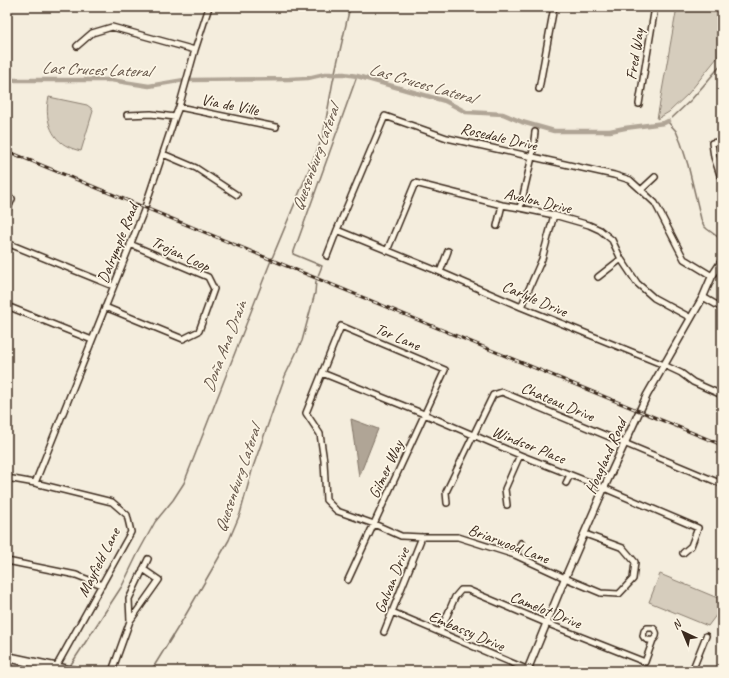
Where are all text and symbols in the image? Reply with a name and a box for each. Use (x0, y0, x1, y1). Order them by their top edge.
street label: Fred Way (621, 26, 649, 81)
water label: Las Cruces Lateral (41, 57, 157, 82)
water label: Las Cruces Lateral (367, 58, 483, 110)
street label: Via de Ville (199, 90, 262, 121)
water label: Quesenburg Lateral (287, 97, 346, 214)
street label: Rosedale Drive (459, 118, 541, 156)
street label: Avalon Drive (502, 184, 575, 219)
street label: Dalrymple Road (93, 198, 144, 286)
street label: Trojan Loop (148, 232, 214, 277)
street label: Carlyle Drive (499, 276, 572, 322)
water label: Doña Ana Drain (197, 295, 252, 395)
street label: Tor Lane (372, 319, 425, 356)
street label: Chateau Drive (518, 378, 599, 427)
street label: Hoagland Road (580, 413, 632, 497)
water label: Quesenburg Lateral (210, 418, 267, 535)
street label: Windsor Place (489, 421, 570, 469)
street label: Gilmer Way (364, 436, 409, 502)
street label: Briarwood Lane (466, 519, 553, 569)
street label: Mayfield Lane (73, 523, 126, 600)
street label: Galvan Drive (370, 543, 415, 616)
street label: Camelot Drive (507, 587, 586, 634)
street label: Embassy Drive (426, 606, 509, 657)
north arrow (663, 612, 703, 652)
text: N (669, 616, 685, 632)

